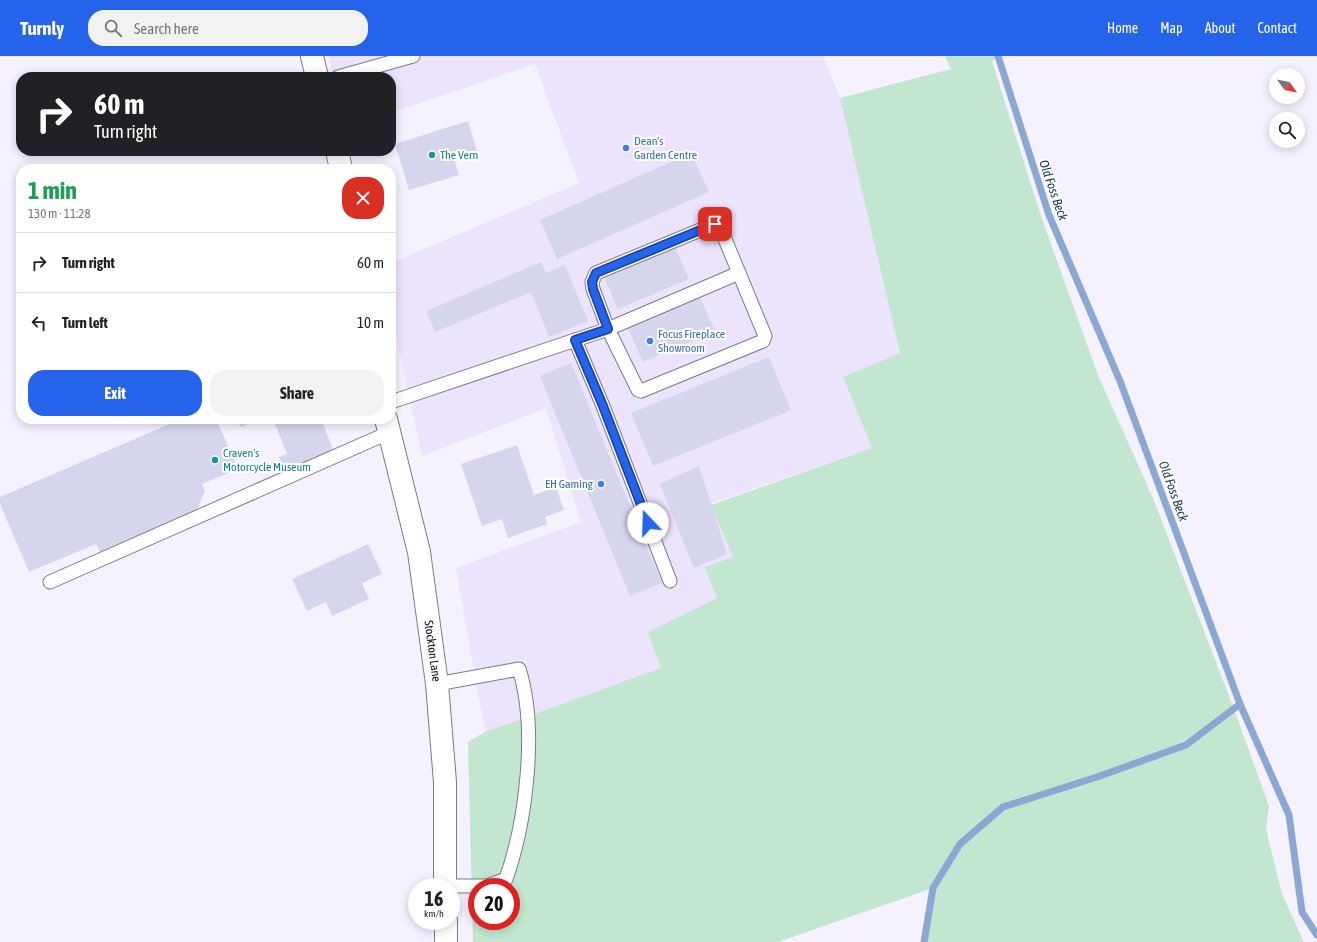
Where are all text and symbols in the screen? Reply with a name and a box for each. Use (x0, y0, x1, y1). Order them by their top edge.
search box (88, 10, 368, 46)
text: Turnly (20, 17, 64, 39)
icon: search (102, 17, 124, 39)
text: Search here (134, 20, 199, 37)
text: Home (1107, 20, 1138, 36)
text: Map (1160, 20, 1183, 36)
text: About (1205, 20, 1236, 36)
text: Contact (1258, 20, 1297, 36)
north arrow (1269, 68, 1305, 104)
map controls (1269, 68, 1305, 148)
icon: right (28, 88, 80, 140)
text: 60 m (94, 88, 144, 120)
button: search (1269, 112, 1305, 148)
text: Turn right (94, 121, 157, 142)
place label: Dean's Garden Centre (634, 134, 697, 162)
marker: Dean's Garden Centre (621, 143, 631, 153)
place label: The Vern (440, 148, 478, 162)
marker: The Vern (427, 150, 437, 160)
water label: Old Foss Beck (1036, 158, 1071, 223)
text: 1 min (28, 177, 77, 204)
button: close (342, 177, 384, 219)
text: 130 m · 11:28 (28, 206, 91, 221)
pin (698, 207, 732, 241)
icon: arrive (704, 213, 726, 235)
icon: right (28, 252, 50, 274)
text: Turn right (62, 254, 115, 271)
text: 60 m (357, 254, 384, 271)
icon: left (28, 312, 50, 334)
text: Turn left (62, 314, 108, 331)
text: 10 m (357, 314, 384, 331)
place label: Focus Fireplace Showroom (658, 327, 725, 355)
marker: Focus Fireplace Showroom (645, 336, 655, 346)
button: Exit (28, 370, 202, 416)
button: Share (210, 370, 384, 416)
place label: Craven's Motorcycle Museum (223, 446, 311, 474)
marker: Craven's Motorcycle Museum (210, 455, 220, 465)
water label: Old Foss Beck (1156, 459, 1191, 524)
place label: EH Gaming (545, 477, 594, 491)
marker: EH Gaming (596, 479, 606, 489)
position arrow (627, 502, 669, 544)
street label: Stockton Lane (421, 620, 444, 683)
speed limit sign: 20 (468, 878, 520, 930)
text: 16 (425, 887, 443, 910)
text: km/h (424, 908, 444, 919)

